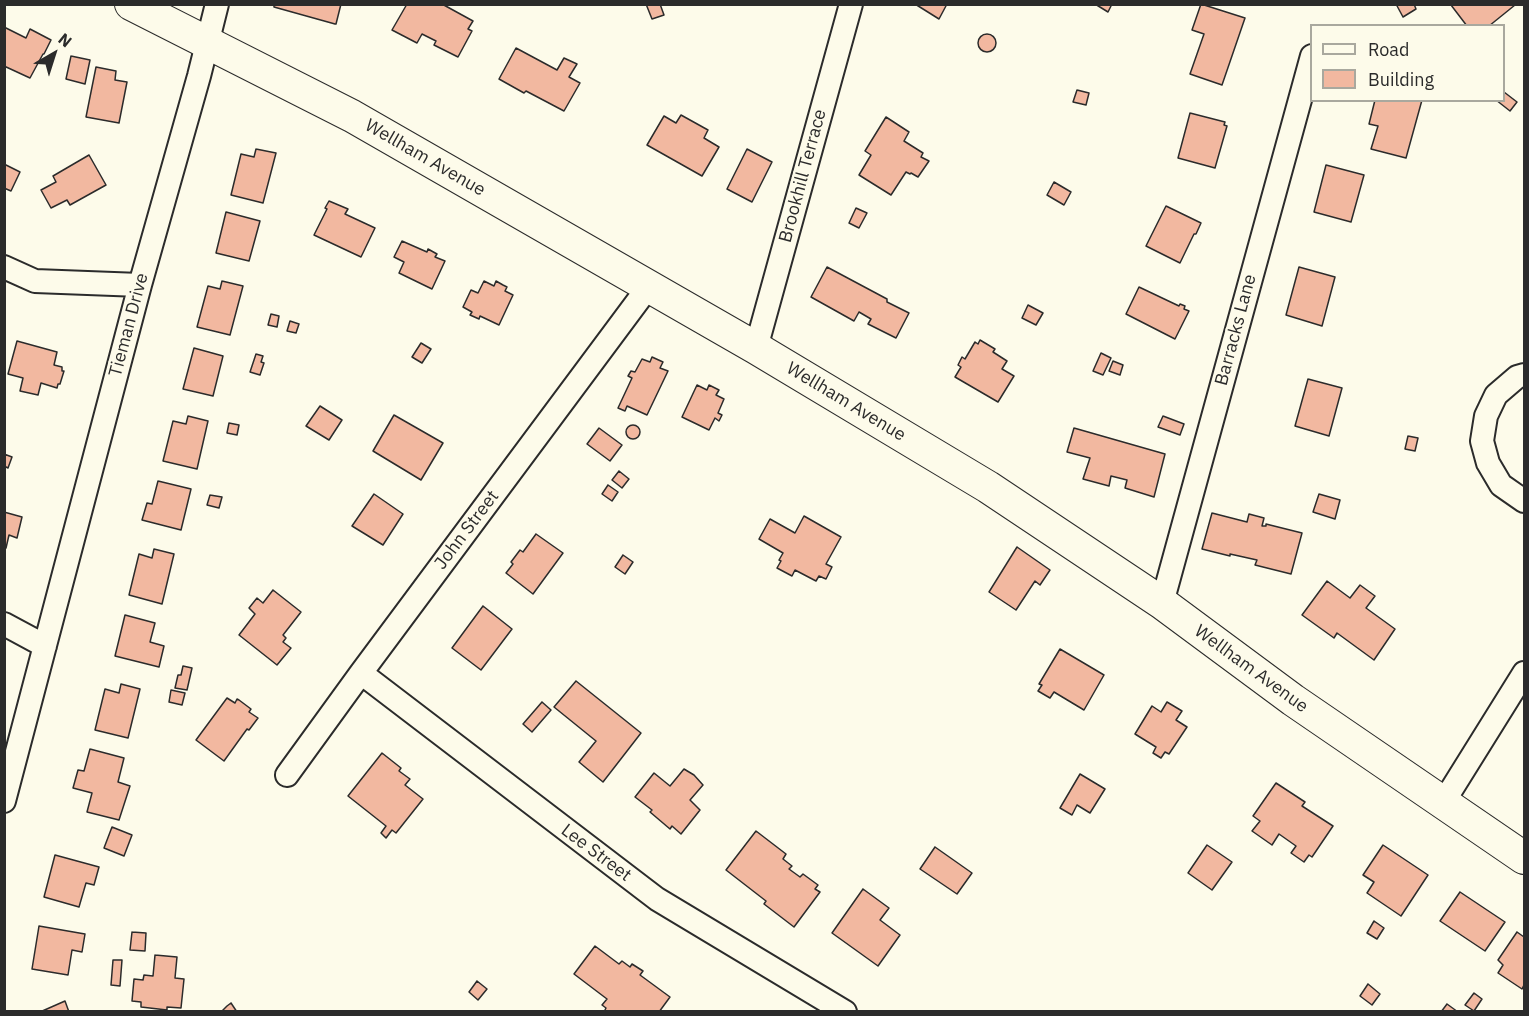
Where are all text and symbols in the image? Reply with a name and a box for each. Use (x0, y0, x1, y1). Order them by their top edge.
north arrow (24, 24, 84, 84)
legend (1310, 24, 1505, 102)
text: N (55, 29, 76, 51)
text: Road (1368, 38, 1409, 61)
text: Building (1368, 68, 1434, 91)
street label: Brookhill Terrace (775, 107, 831, 245)
street label: Wellham Avenue (361, 115, 489, 201)
street label: Tieman Drive (105, 271, 153, 379)
street label: Barracks Lane (1211, 272, 1261, 388)
street label: Wellham Avenue (782, 358, 910, 446)
street label: John Street (430, 486, 504, 574)
street label: Wellham Avenue (1190, 621, 1312, 717)
street label: Lee Street (557, 820, 635, 886)

